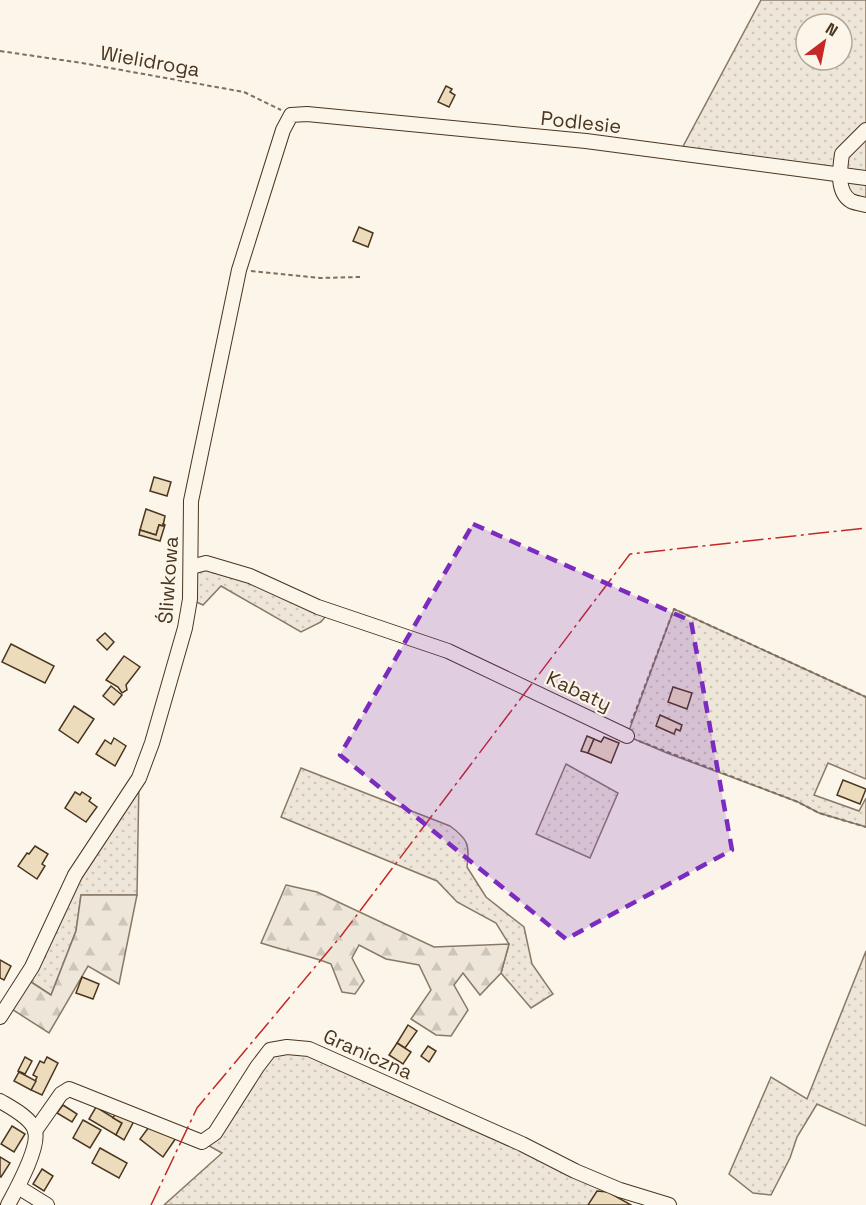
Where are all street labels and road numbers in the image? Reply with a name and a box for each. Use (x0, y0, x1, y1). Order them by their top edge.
street label: Wielidroga (98, 39, 202, 83)
street label: Podlesie (539, 105, 623, 139)
street label: Śliwkowa (152, 535, 184, 625)
street label: Kabaty (542, 665, 616, 717)
street label: Graniczna (319, 1023, 417, 1085)

